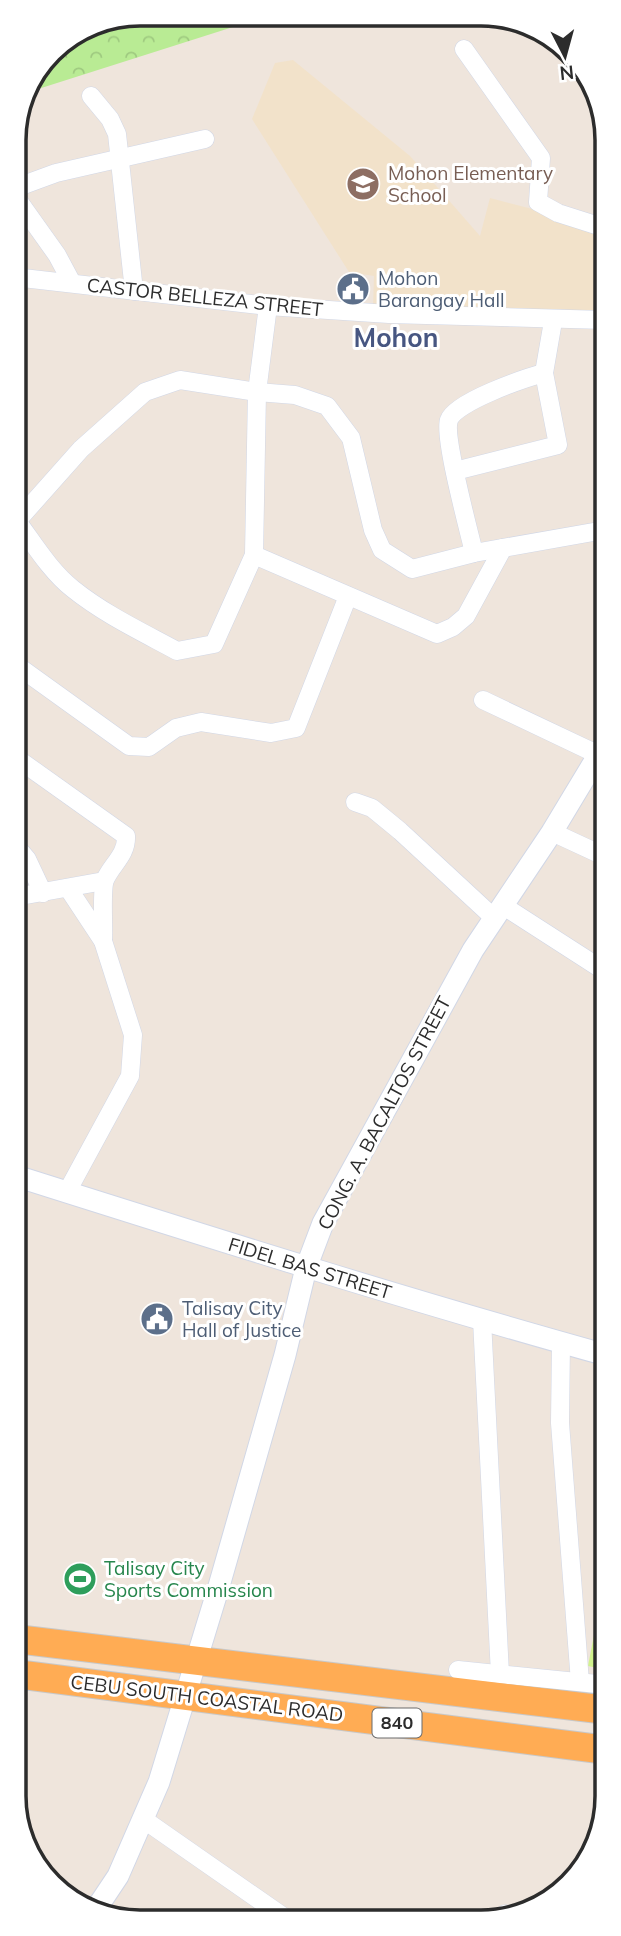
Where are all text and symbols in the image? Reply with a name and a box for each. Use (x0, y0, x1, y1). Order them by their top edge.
north arrow (530, 21, 600, 91)
text: N (558, 60, 575, 86)
place label: Mohon Elementary School (388, 161, 553, 207)
school or university icon: Mohon Elementary School (344, 165, 382, 203)
place label: Mohon Barangay Hall (378, 266, 504, 312)
public building icon: Mohon Barangay Hall (334, 270, 372, 308)
street label: CASTOR BELLEZA STREET (86, 273, 325, 321)
district label: Mohon (354, 321, 438, 354)
street label: CONG. A. BACALTOS STREET (312, 992, 456, 1234)
street label: FIDEL BAS STREET (225, 1232, 395, 1304)
place label: Talisay City Hall of Justice (182, 1296, 301, 1342)
public building icon: Talisay City Hall of Justice (138, 1300, 176, 1338)
place label: Talisay City Sports Commission (104, 1556, 273, 1602)
sports icon: Talisay City Sports Commission (61, 1560, 99, 1598)
street label: CEBU SOUTH COASTAL ROAD (69, 1669, 345, 1727)
road number: 840 (372, 1708, 422, 1738)

